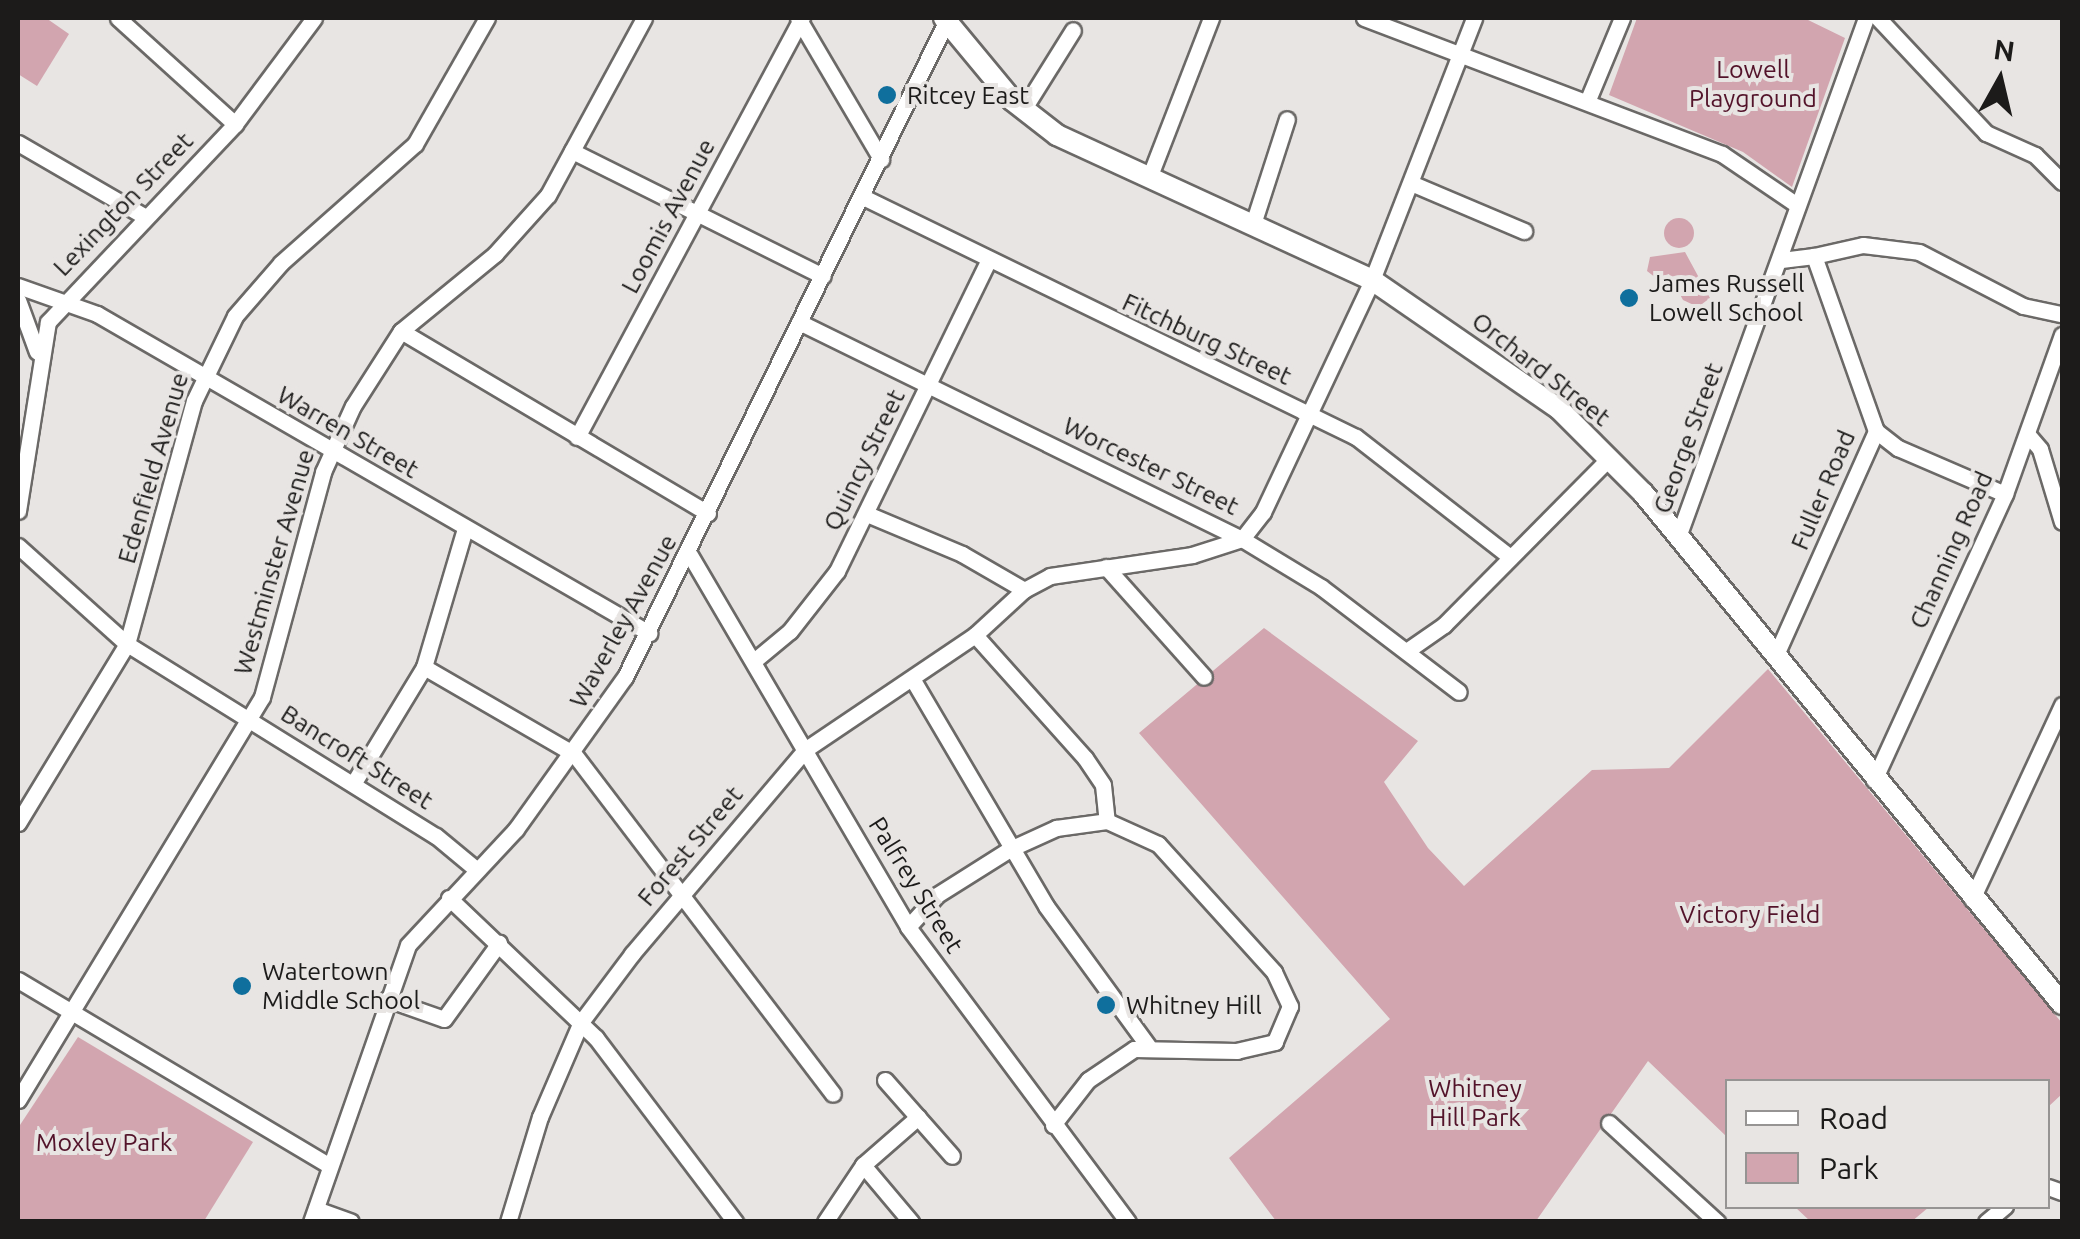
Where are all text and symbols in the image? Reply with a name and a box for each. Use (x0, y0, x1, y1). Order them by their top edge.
north arrow (1950, 30, 2050, 130)
text: N (1992, 33, 2017, 67)
park label: Lowell Playground (1689, 55, 1817, 114)
place label: Ritcey East (907, 80, 1029, 110)
marker: Ritcey East (876, 84, 898, 106)
street label: Lexington Street (47, 126, 199, 282)
street label: Loomis Avenue (615, 134, 721, 298)
place label: James Russell Lowell School (1649, 269, 1805, 328)
street label: Fitchburg Street (1118, 287, 1296, 391)
marker: James Russell Lowell School (1618, 287, 1640, 309)
street label: Orchard Street (1466, 306, 1616, 432)
street label: George Street (1647, 359, 1729, 517)
street label: Edenfield Avenue (111, 369, 195, 567)
street label: Warren Street (272, 380, 424, 484)
street label: Quincy Street (817, 384, 911, 536)
street label: Worcester Street (1058, 411, 1244, 521)
street label: Fuller Road (1784, 426, 1862, 554)
street label: Westminster Avenue (227, 446, 321, 678)
street label: Channing Road (1903, 467, 1999, 633)
street label: Waverley Avenue (563, 529, 683, 713)
street label: Bancroft Street (275, 698, 439, 816)
street label: Forest Street (631, 780, 749, 912)
street label: Palfrey Street (862, 812, 970, 958)
park label: Victory Field (1680, 899, 1820, 929)
place label: Watertown Middle School (262, 957, 420, 1016)
marker: Watertown Middle School (231, 975, 253, 997)
place label: Whitney Hill (1126, 990, 1262, 1020)
marker: Whitney Hill (1095, 994, 1117, 1016)
park label: Whitney Hill Park (1428, 1074, 1522, 1133)
legend (1725, 1079, 2050, 1209)
text: Road (1819, 1101, 1888, 1135)
park label: Moxley Park (36, 1127, 172, 1157)
text: Park (1819, 1151, 1879, 1185)

